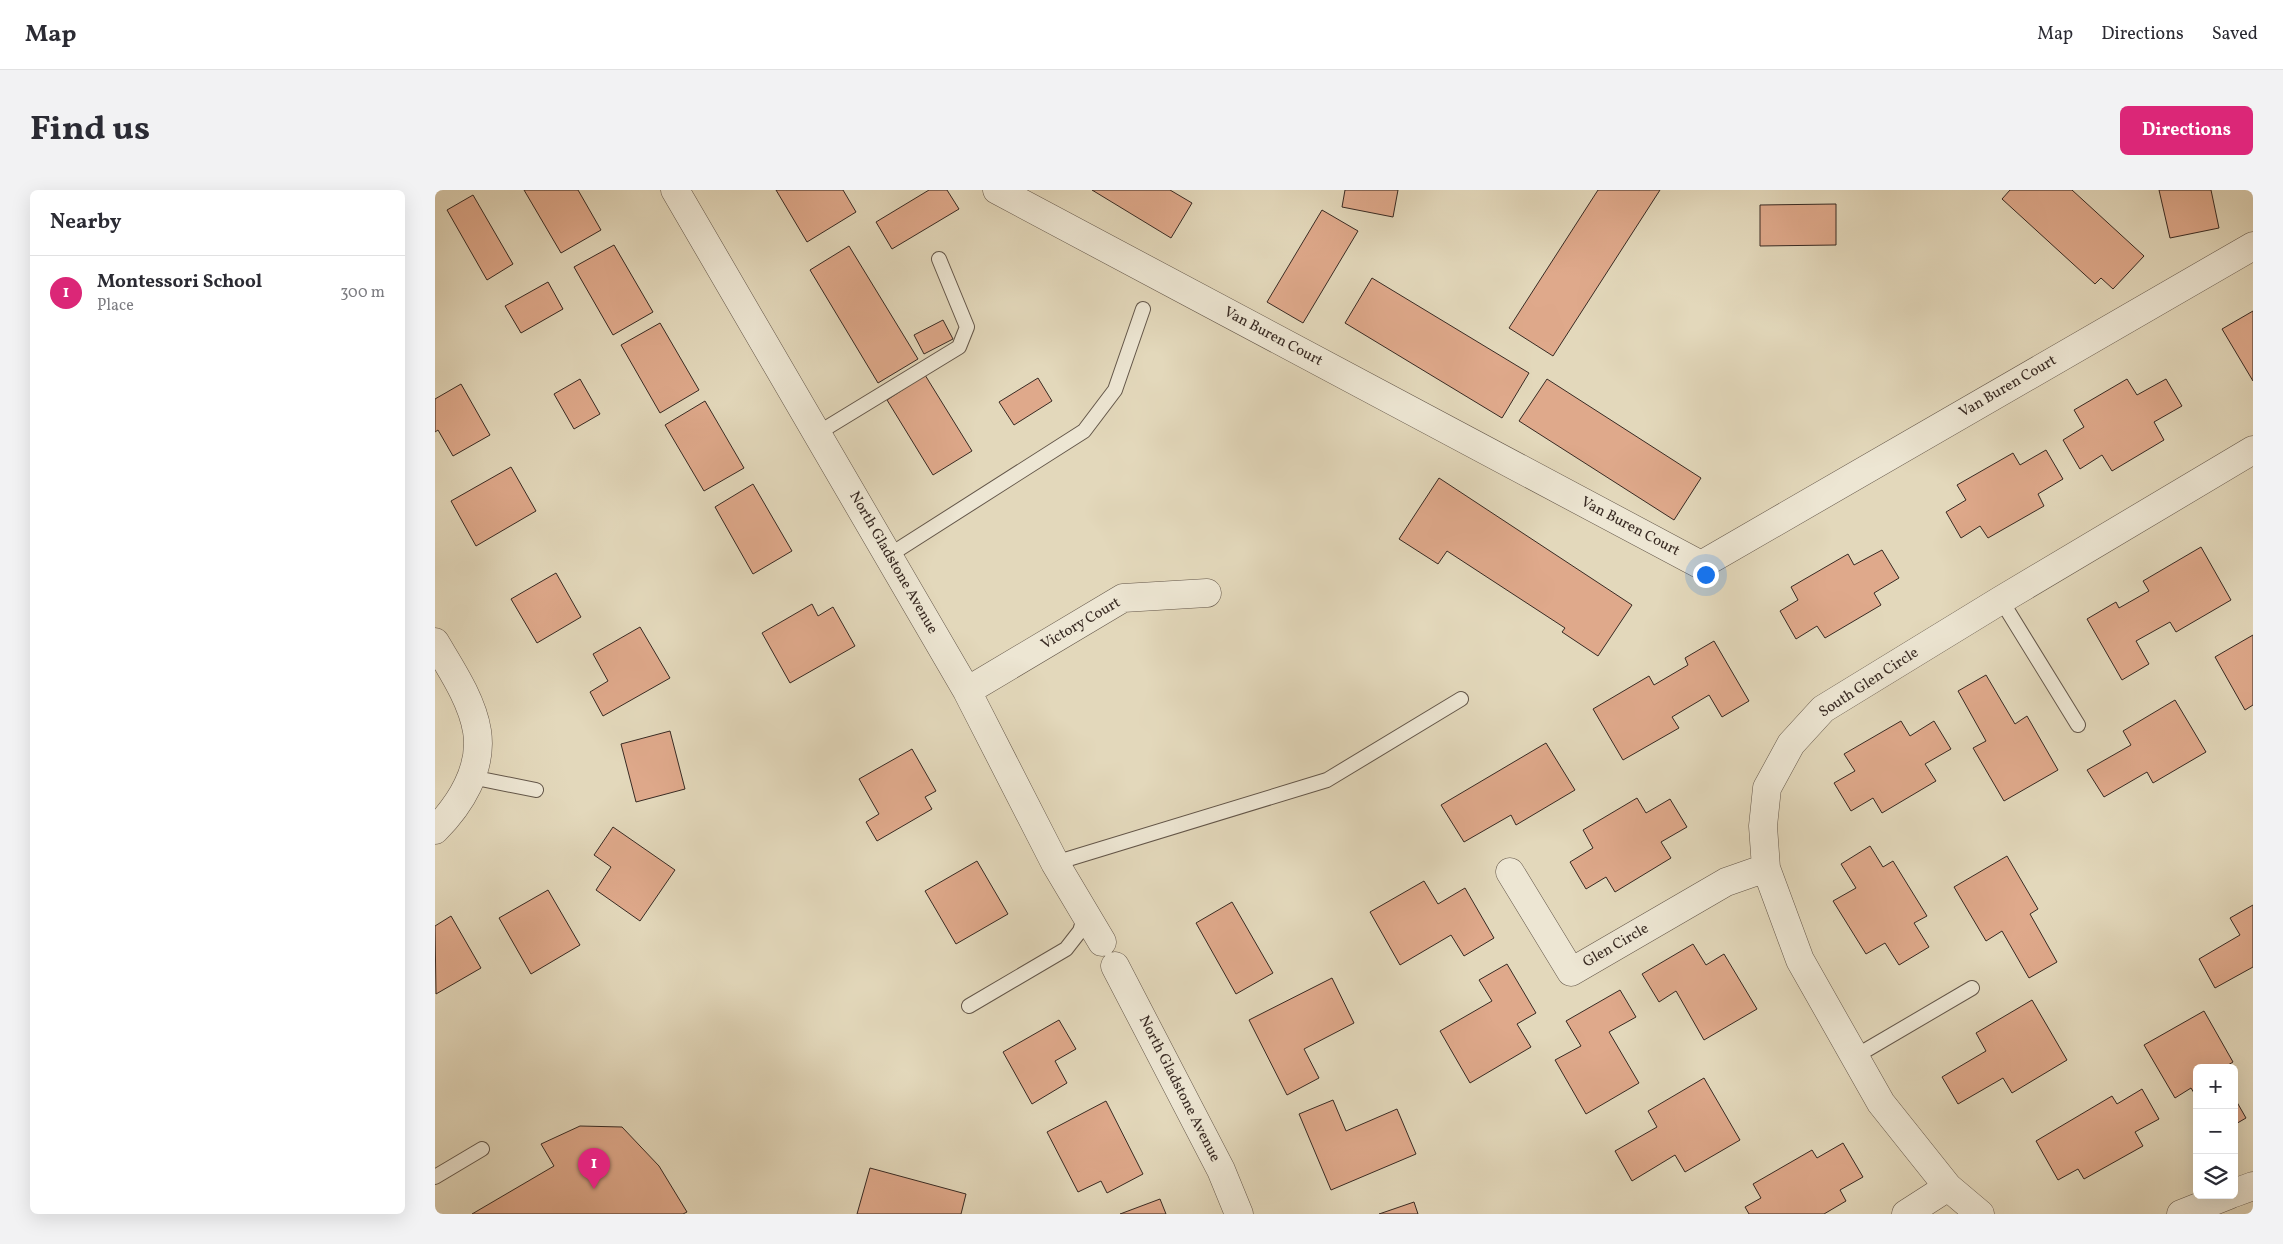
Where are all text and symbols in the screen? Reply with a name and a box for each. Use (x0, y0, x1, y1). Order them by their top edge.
text: Map (25, 18, 76, 52)
text: Map (2037, 22, 2073, 47)
text: Directions (2101, 22, 2184, 47)
text: Saved (2212, 22, 2258, 47)
text: Find us (30, 106, 150, 154)
button: Directions (2120, 106, 2253, 155)
text: Nearby (50, 208, 121, 237)
text: Montessori School (97, 269, 262, 295)
text: 1 (63, 282, 69, 304)
text: 300 m (340, 282, 385, 304)
text: Place (97, 295, 134, 317)
street label: Van Buren Court (1220, 302, 1326, 372)
street label: Van Buren Court (1955, 351, 2061, 423)
street label: North Gladstone Avenue (843, 488, 943, 638)
street label: Van Buren Court (1577, 492, 1683, 562)
your location (1693, 562, 1719, 588)
street label: Victory Court (1037, 593, 1125, 655)
street label: South Glen Circle (1815, 643, 1923, 723)
street label: Glen Circle (1579, 919, 1653, 973)
street label: North Gladstone Avenue (1133, 1012, 1225, 1166)
map controls (2193, 1064, 2238, 1199)
button: + (2193, 1064, 2238, 1109)
button: − (2193, 1109, 2238, 1154)
pin: 1 (578, 1148, 610, 1189)
button: layers (2193, 1154, 2238, 1199)

